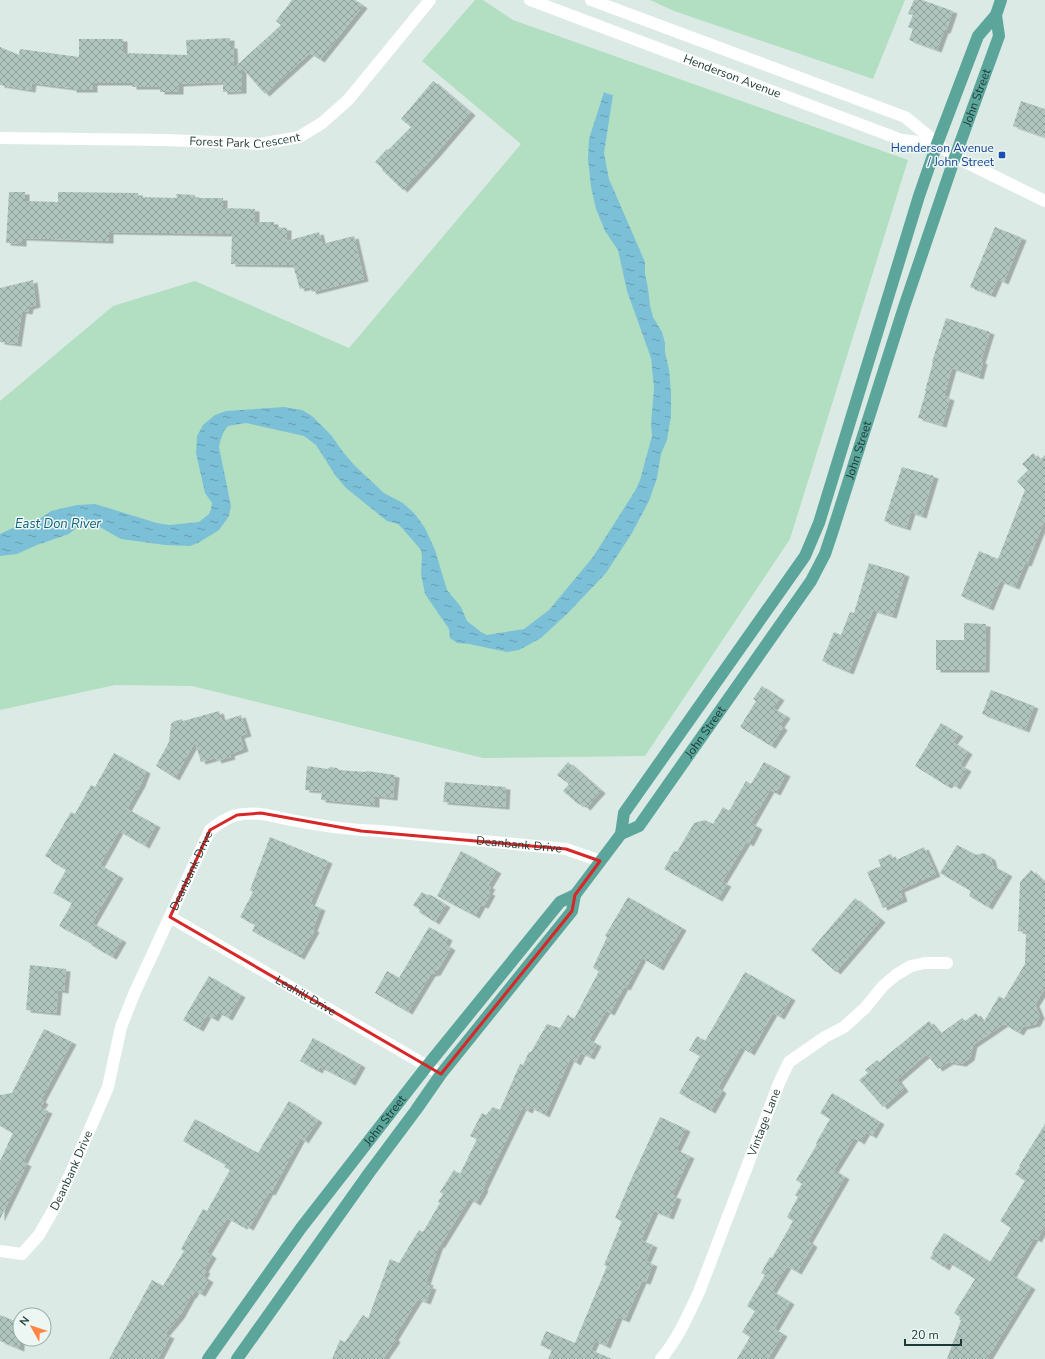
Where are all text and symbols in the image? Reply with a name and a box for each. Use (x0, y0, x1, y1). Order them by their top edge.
street label: Henderson Avenue (681, 50, 783, 102)
street label: John Street (959, 66, 995, 129)
street label: Forest Park Crescent (189, 129, 302, 152)
place label: Henderson Avenue / John Street (891, 140, 995, 170)
marker: Henderson Avenue / John Street (997, 150, 1007, 160)
street label: John Street (841, 418, 875, 482)
water label: East Don River (15, 515, 101, 533)
street label: John Street (681, 702, 729, 762)
street label: Deanbank Drive (166, 828, 217, 913)
street label: Deanbank Drive (475, 832, 563, 857)
street label: Leahill Drive (273, 972, 339, 1020)
street label: Vintage Lane (743, 1086, 784, 1159)
street label: John Street (359, 1091, 410, 1150)
street label: Deanbank Drive (46, 1128, 96, 1214)
north arrow (12, 1307, 52, 1347)
text: N (16, 1313, 33, 1329)
scale bar (905, 1321, 961, 1347)
text: 20 m (911, 1327, 939, 1343)

